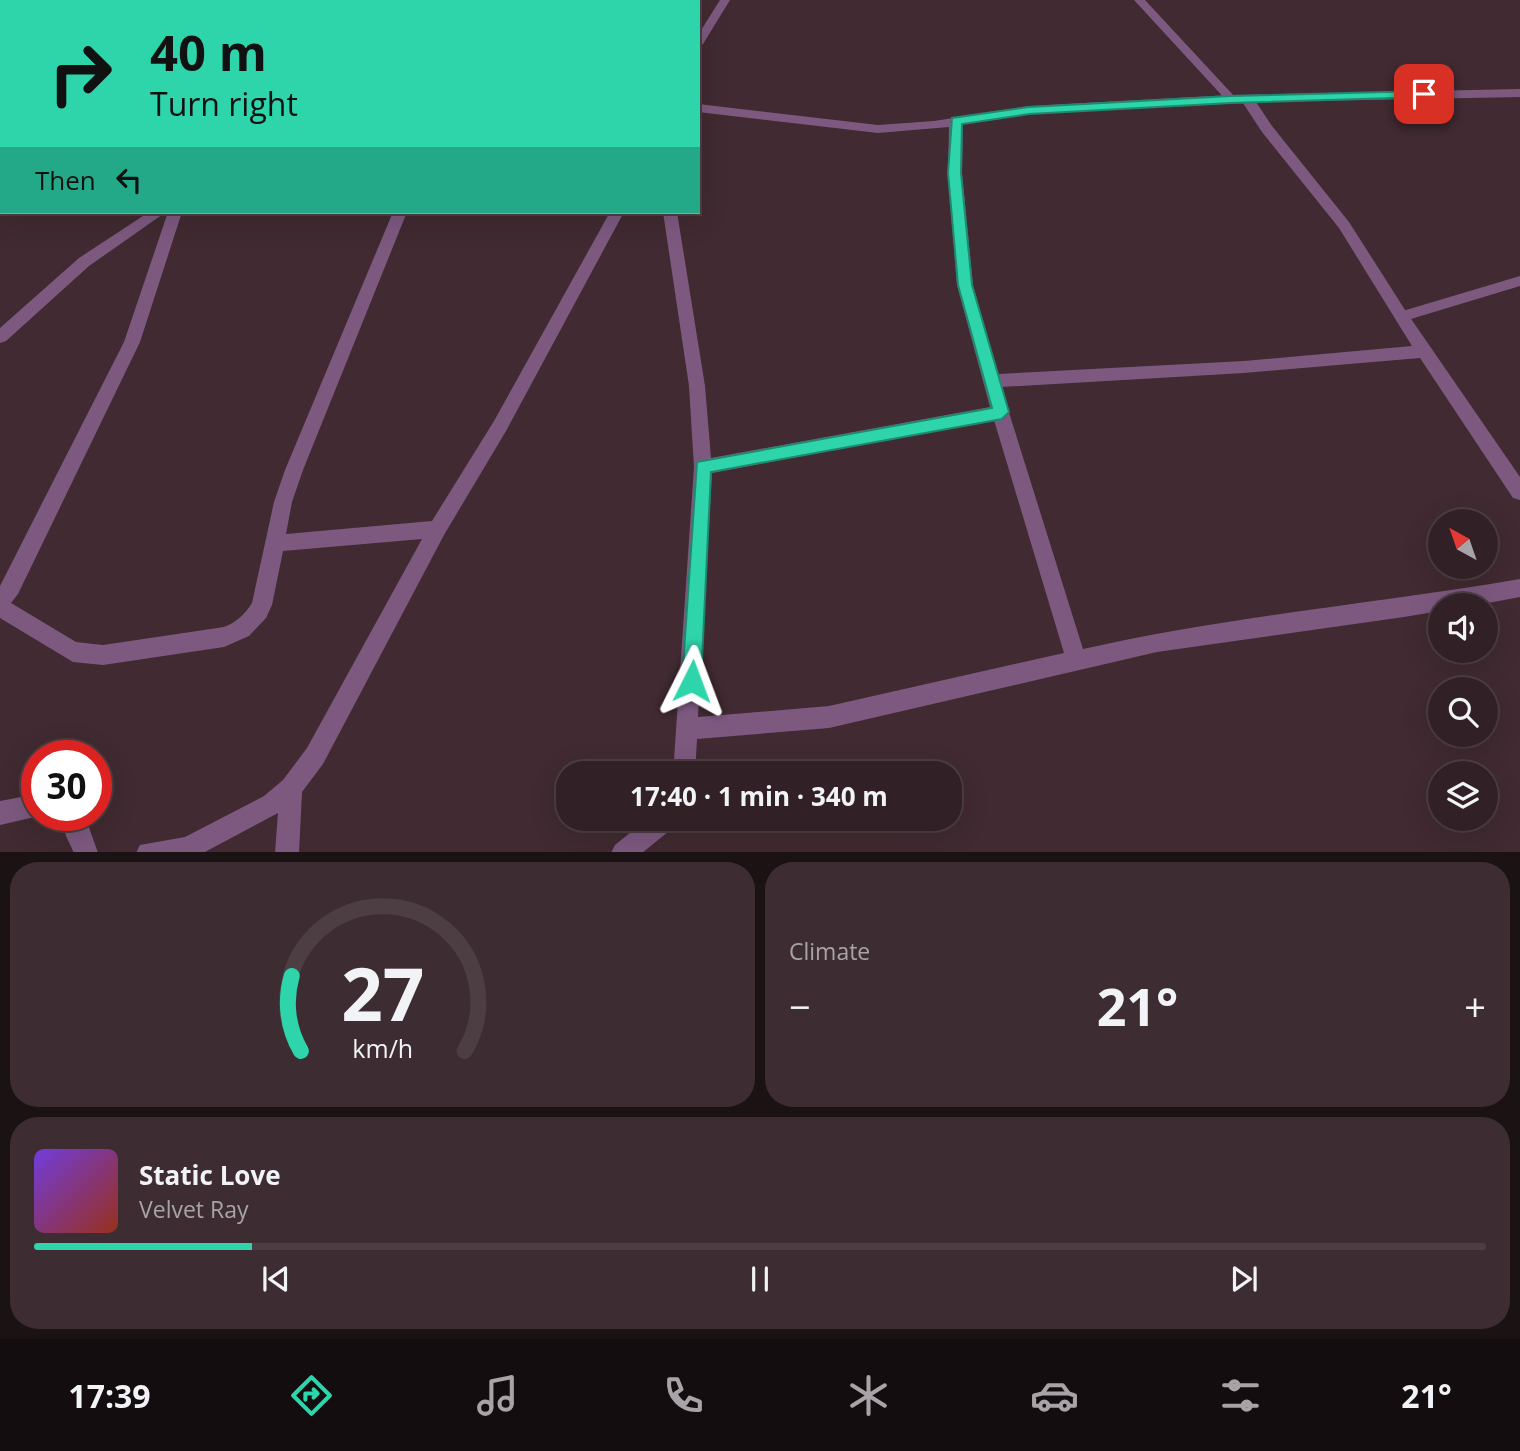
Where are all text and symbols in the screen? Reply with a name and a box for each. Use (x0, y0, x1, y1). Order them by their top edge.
text: 40 m (150, 19, 267, 85)
icon: right (35, 28, 126, 119)
pin (1394, 64, 1454, 124)
icon: arrive (1405, 75, 1443, 113)
text: Turn right (150, 82, 298, 125)
icon: left (110, 161, 148, 199)
text: Then (35, 162, 96, 198)
north arrow (1428, 509, 1498, 579)
map controls (1428, 509, 1498, 831)
button: sound (1428, 593, 1498, 663)
position arrow (655, 644, 729, 718)
button: search (1428, 677, 1498, 747)
speed limit sign: 30 (21, 740, 112, 831)
button: layers (1428, 761, 1498, 831)
text: 17:40 · 1 min · 340 m (630, 778, 888, 814)
text: Climate (789, 935, 870, 967)
text: 27 (341, 943, 424, 1042)
text: 21° (1097, 970, 1178, 1041)
text: − (789, 980, 811, 1032)
text: + (1464, 980, 1486, 1032)
text: km/h (352, 1030, 413, 1064)
text: Static Love (139, 1157, 281, 1193)
text: Velvet Ray (139, 1193, 249, 1225)
icon: previous (257, 1260, 295, 1298)
icon: pause (741, 1260, 779, 1298)
icon: next (1225, 1260, 1263, 1298)
icon: directions (287, 1371, 336, 1420)
icon: music (473, 1371, 522, 1420)
icon: phone (659, 1371, 708, 1420)
icon: climate (844, 1371, 893, 1420)
icon: car (1030, 1371, 1079, 1420)
icon: filters (1216, 1371, 1265, 1420)
text: 17:39 (68, 1374, 151, 1417)
text: 21° (1401, 1374, 1452, 1417)

